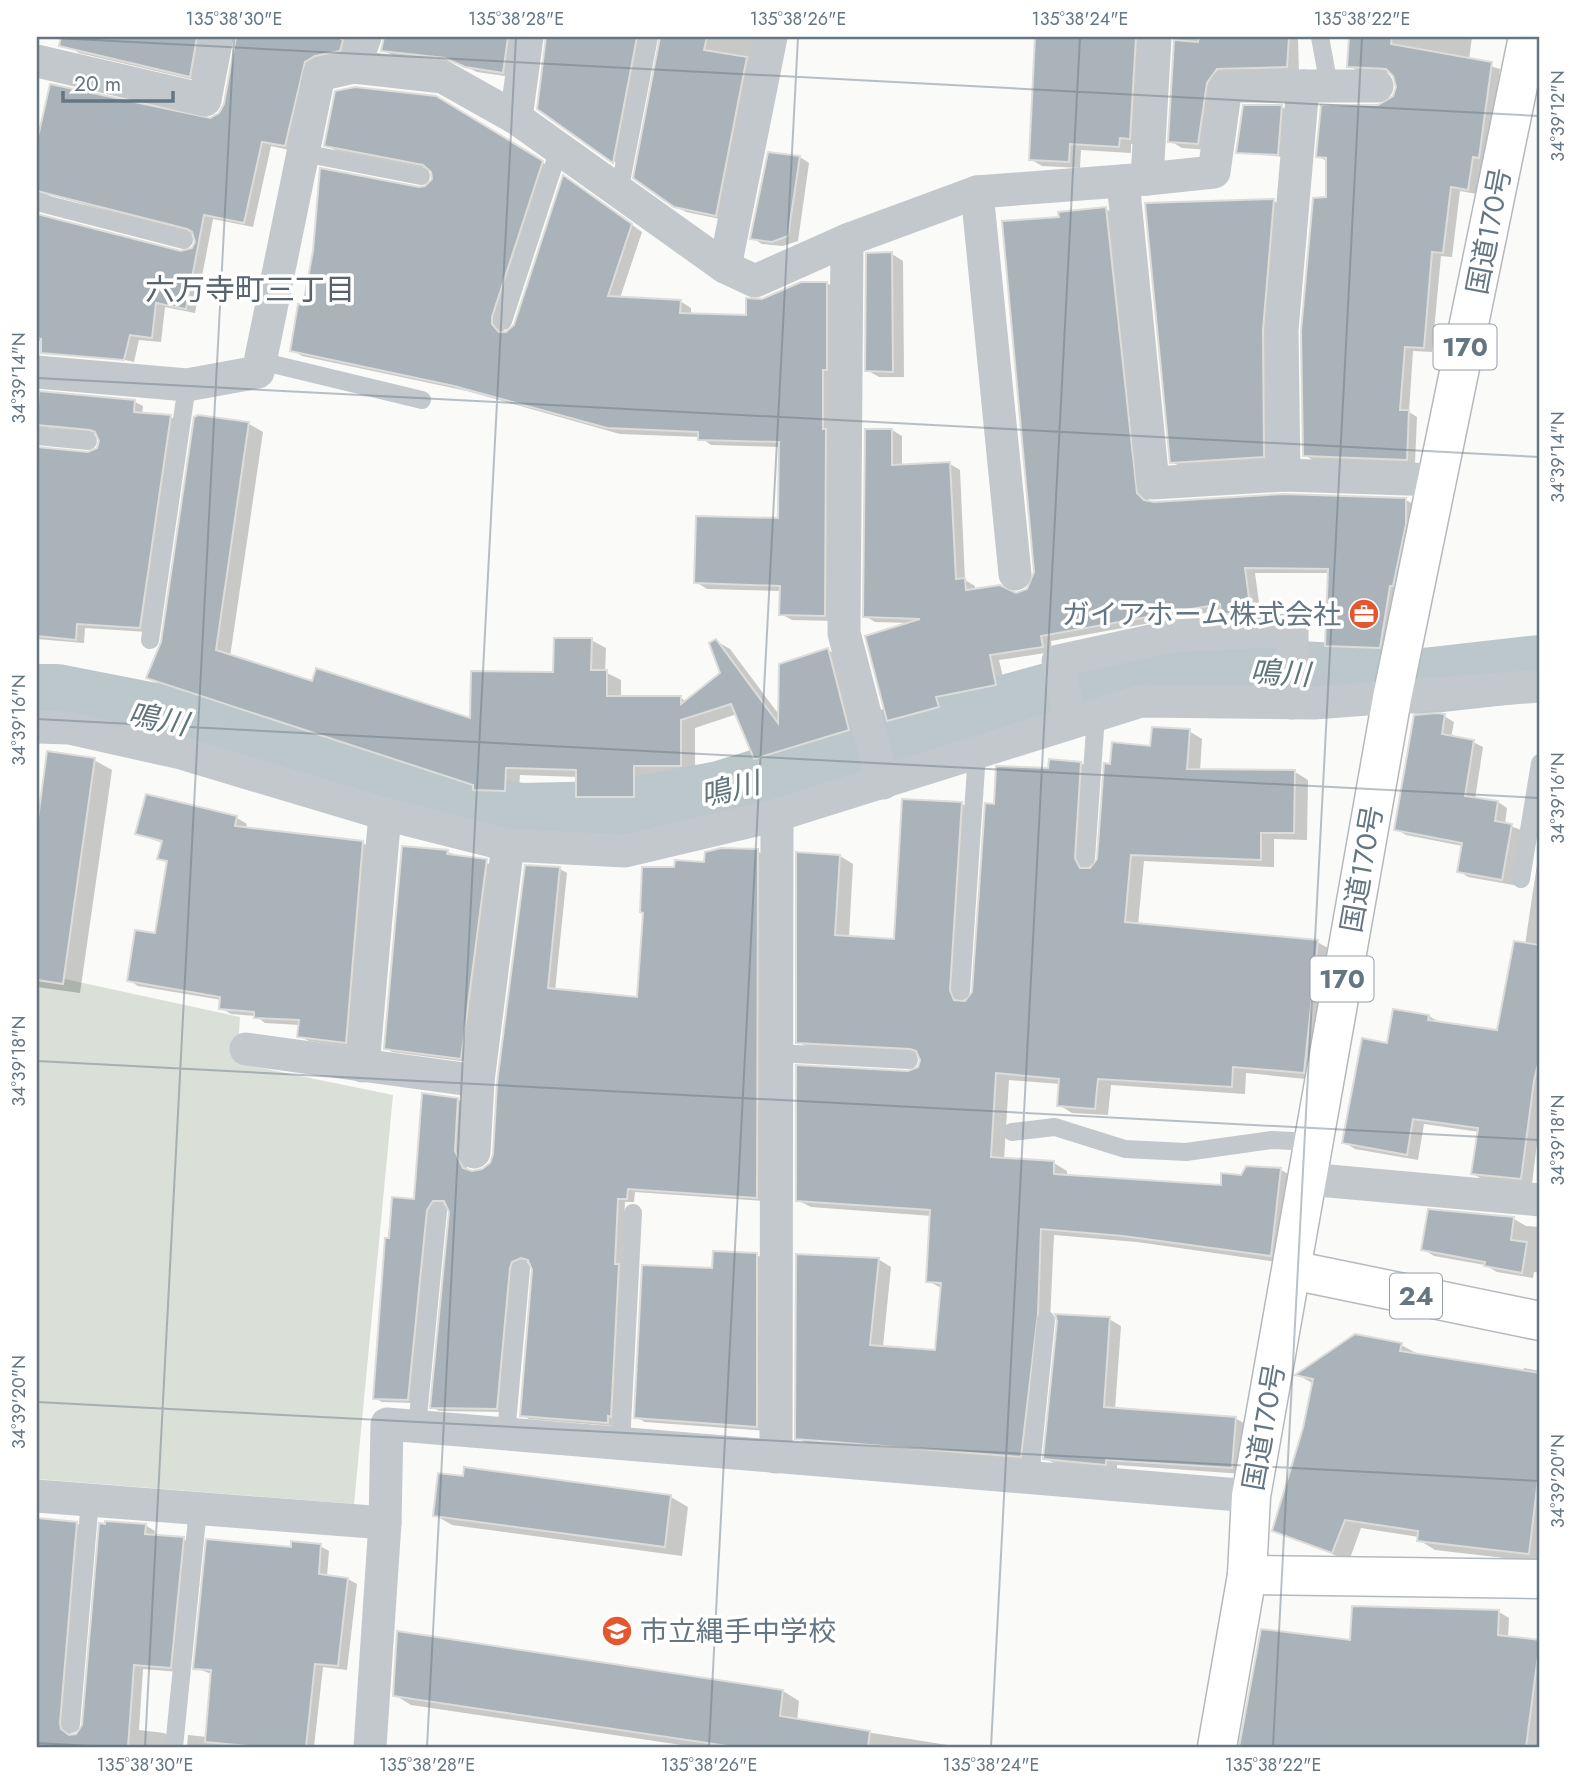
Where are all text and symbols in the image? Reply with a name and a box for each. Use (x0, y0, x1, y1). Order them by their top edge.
text: 135°38'30"E (186, 6, 282, 32)
text: 135°38'28"E (468, 6, 564, 32)
text: 135°38'26"E (750, 6, 846, 32)
text: 135°38'24"E (1032, 6, 1128, 32)
text: 135°38'22"E (1314, 6, 1410, 32)
scale bar (63, 60, 173, 104)
text: 20 m (74, 69, 121, 99)
text: 34°39'12"N (1545, 70, 1571, 162)
street label: 国道170号 (1457, 164, 1521, 298)
district label: 六万寺町三丁目 (145, 268, 355, 311)
road number: 170 (1434, 324, 1496, 370)
text: 34°39'14"N (6, 332, 32, 424)
text: 34°39'14"N (1545, 411, 1571, 503)
place label: ガイアホーム株式会社 (1062, 594, 1341, 635)
office icon: ガイアホーム株式会社 (1347, 597, 1381, 631)
water label: 鳴川 (1249, 650, 1314, 696)
text: 34°39'16"N (6, 674, 32, 766)
water label: 鳴川 (124, 692, 194, 746)
text: 34°39'16"N (1545, 752, 1571, 844)
water label: 鳴川 (696, 760, 767, 817)
street label: 国道170号 (1331, 802, 1393, 936)
road number: 170 (1310, 956, 1374, 1002)
text: 34°39'18"N (6, 1016, 32, 1106)
text: 34°39'18"N (1545, 1095, 1571, 1185)
road number: 24 (1390, 1274, 1442, 1318)
text: 34°39'20"N (6, 1355, 32, 1449)
street label: 国道170号 (1233, 1360, 1295, 1494)
text: 34°39'20"N (1545, 1434, 1571, 1528)
place label: 市立縄手中学校 (640, 1611, 836, 1652)
school or university icon: 市立縄手中学校 (600, 1614, 634, 1648)
text: 135°38'30"E (97, 1752, 193, 1778)
text: 135°38'28"E (379, 1752, 475, 1778)
text: 135°38'26"E (661, 1752, 757, 1778)
text: 135°38'24"E (943, 1752, 1039, 1778)
text: 135°38'22"E (1225, 1752, 1321, 1778)

